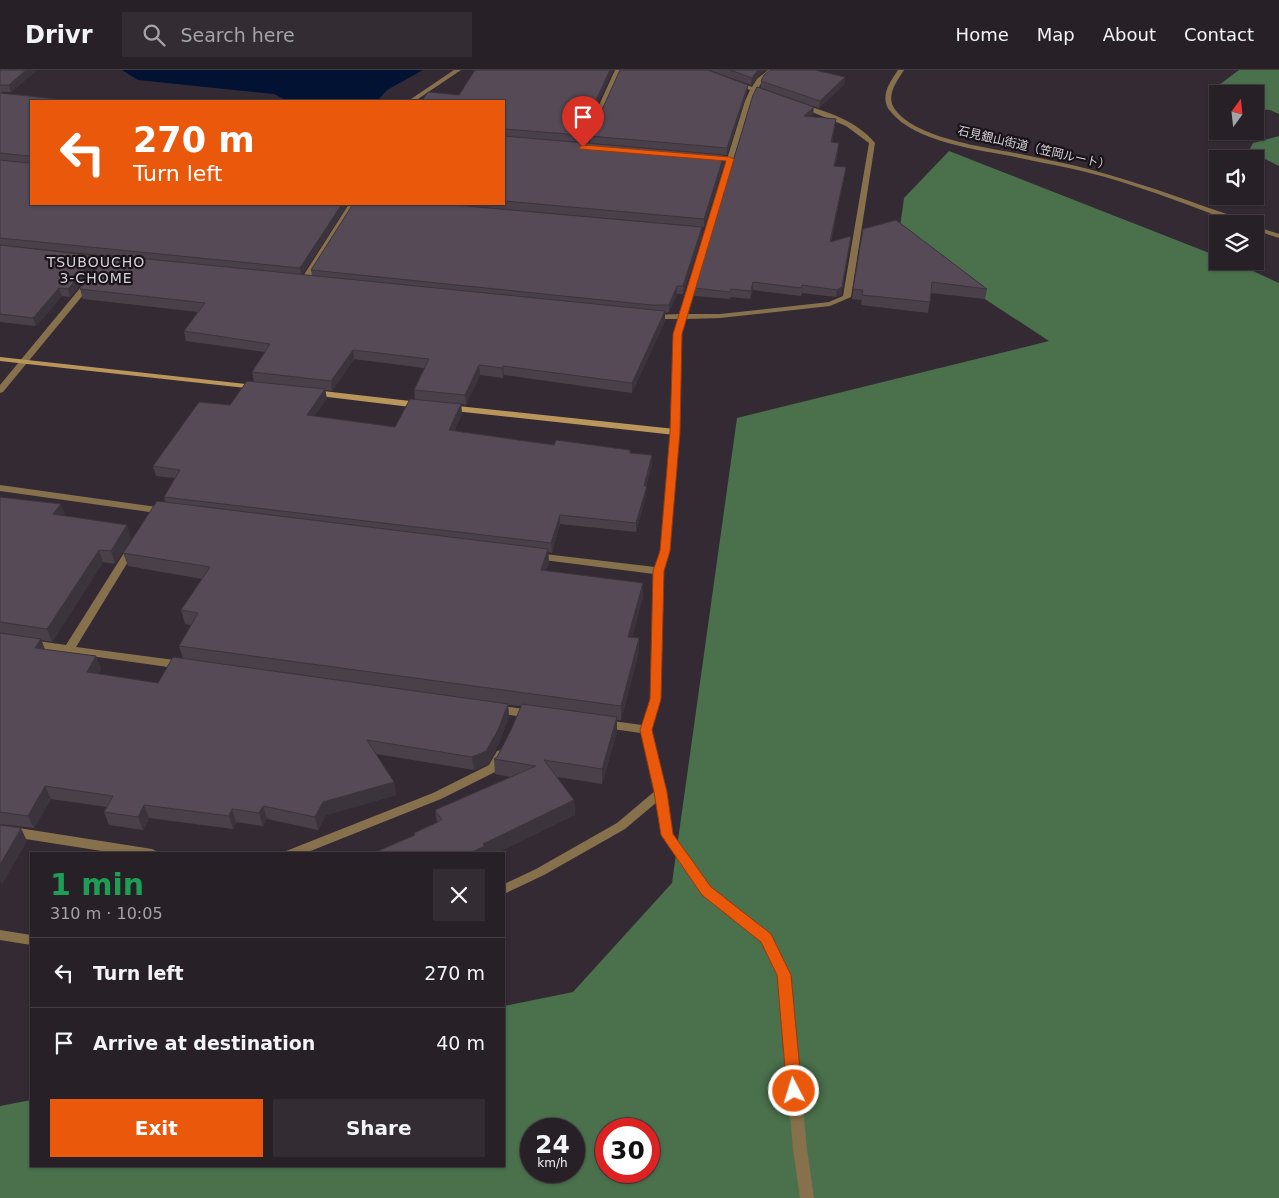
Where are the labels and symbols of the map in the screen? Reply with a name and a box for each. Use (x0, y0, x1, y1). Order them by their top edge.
north arrow (1209, 85, 1264, 140)
pin (562, 96, 604, 147)
street label: 石見銀山街道（笠岡ルート） (956, 124, 1112, 172)
district label: TSUBOUCHO 3-CHOME (46, 254, 145, 286)
position arrow (767, 1064, 819, 1116)
speed limit sign: 30 (595, 1118, 660, 1183)

